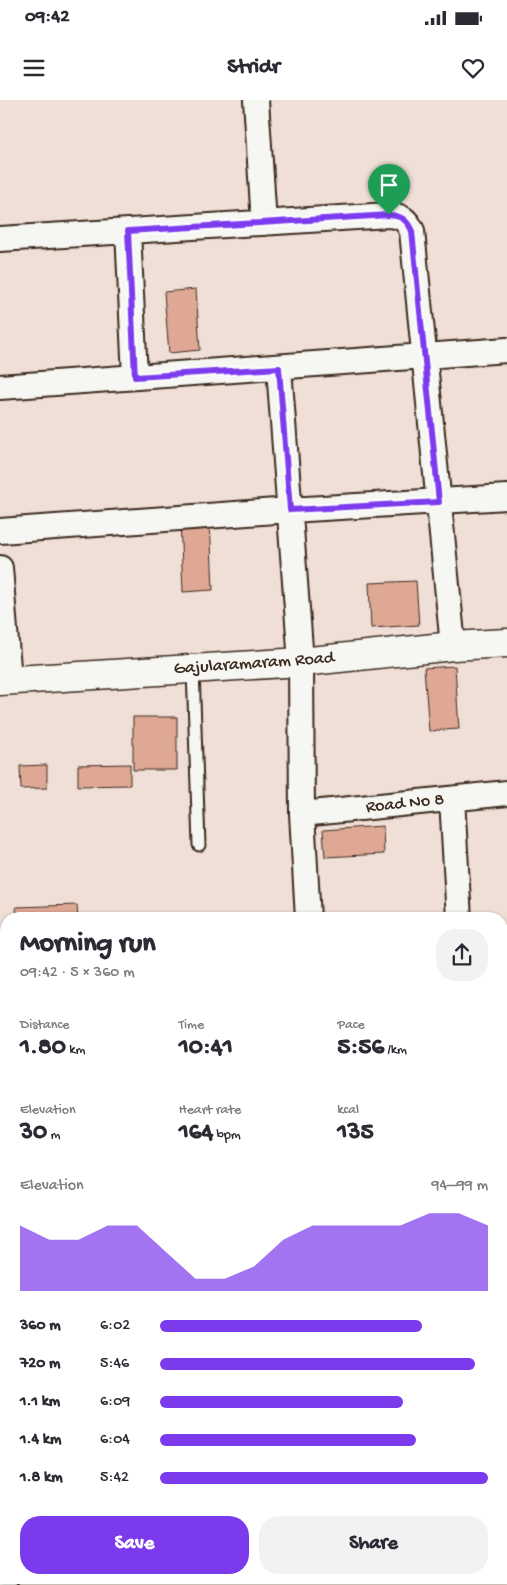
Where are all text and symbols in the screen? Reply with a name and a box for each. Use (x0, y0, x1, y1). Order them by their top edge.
text: 09:42 (25, 6, 70, 29)
icon: menu (20, 54, 48, 82)
icon: heart (459, 54, 487, 82)
text: Stridr (227, 55, 280, 81)
pin (368, 164, 410, 215)
icon: arrive (375, 171, 403, 199)
street label: Gajularamaram Road (173, 648, 336, 680)
street label: Road No 8 (365, 789, 445, 819)
text: Morning run (20, 928, 155, 961)
button: share (436, 929, 488, 981)
text: 09:42 · 5 × 360 m (20, 964, 135, 983)
text: Distance (20, 1017, 69, 1034)
text: Time (179, 1017, 204, 1034)
text: Pace (337, 1017, 365, 1034)
text: 1.80 (20, 1034, 66, 1063)
text: 10:41 (179, 1034, 233, 1063)
text: 5:56 (337, 1034, 384, 1063)
text: km (66, 1042, 85, 1059)
text: /km (384, 1042, 407, 1059)
text: Elevation (20, 1102, 76, 1119)
text: Heart rate (179, 1102, 241, 1119)
text: kcal (337, 1102, 359, 1119)
text: 30 (20, 1119, 47, 1148)
text: 164 (179, 1119, 213, 1148)
text: 135 (337, 1119, 374, 1148)
text: m (47, 1127, 60, 1144)
text: bpm (213, 1127, 241, 1144)
text: Elevation (20, 1177, 84, 1196)
text: 94–99 m (431, 1177, 488, 1196)
text: 360 m (20, 1317, 61, 1336)
text: 6:02 (100, 1317, 130, 1336)
text: 720 m (20, 1355, 60, 1374)
text: 5:46 (100, 1355, 129, 1374)
text: 1.1 km (20, 1393, 60, 1412)
text: 6:09 (100, 1393, 130, 1412)
text: 1.4 km (20, 1431, 61, 1450)
text: 6:04 (100, 1431, 130, 1450)
text: 1.8 km (20, 1469, 63, 1488)
text: 5:42 (100, 1469, 129, 1488)
button: Save (20, 1516, 249, 1574)
button: Share (259, 1516, 488, 1574)

